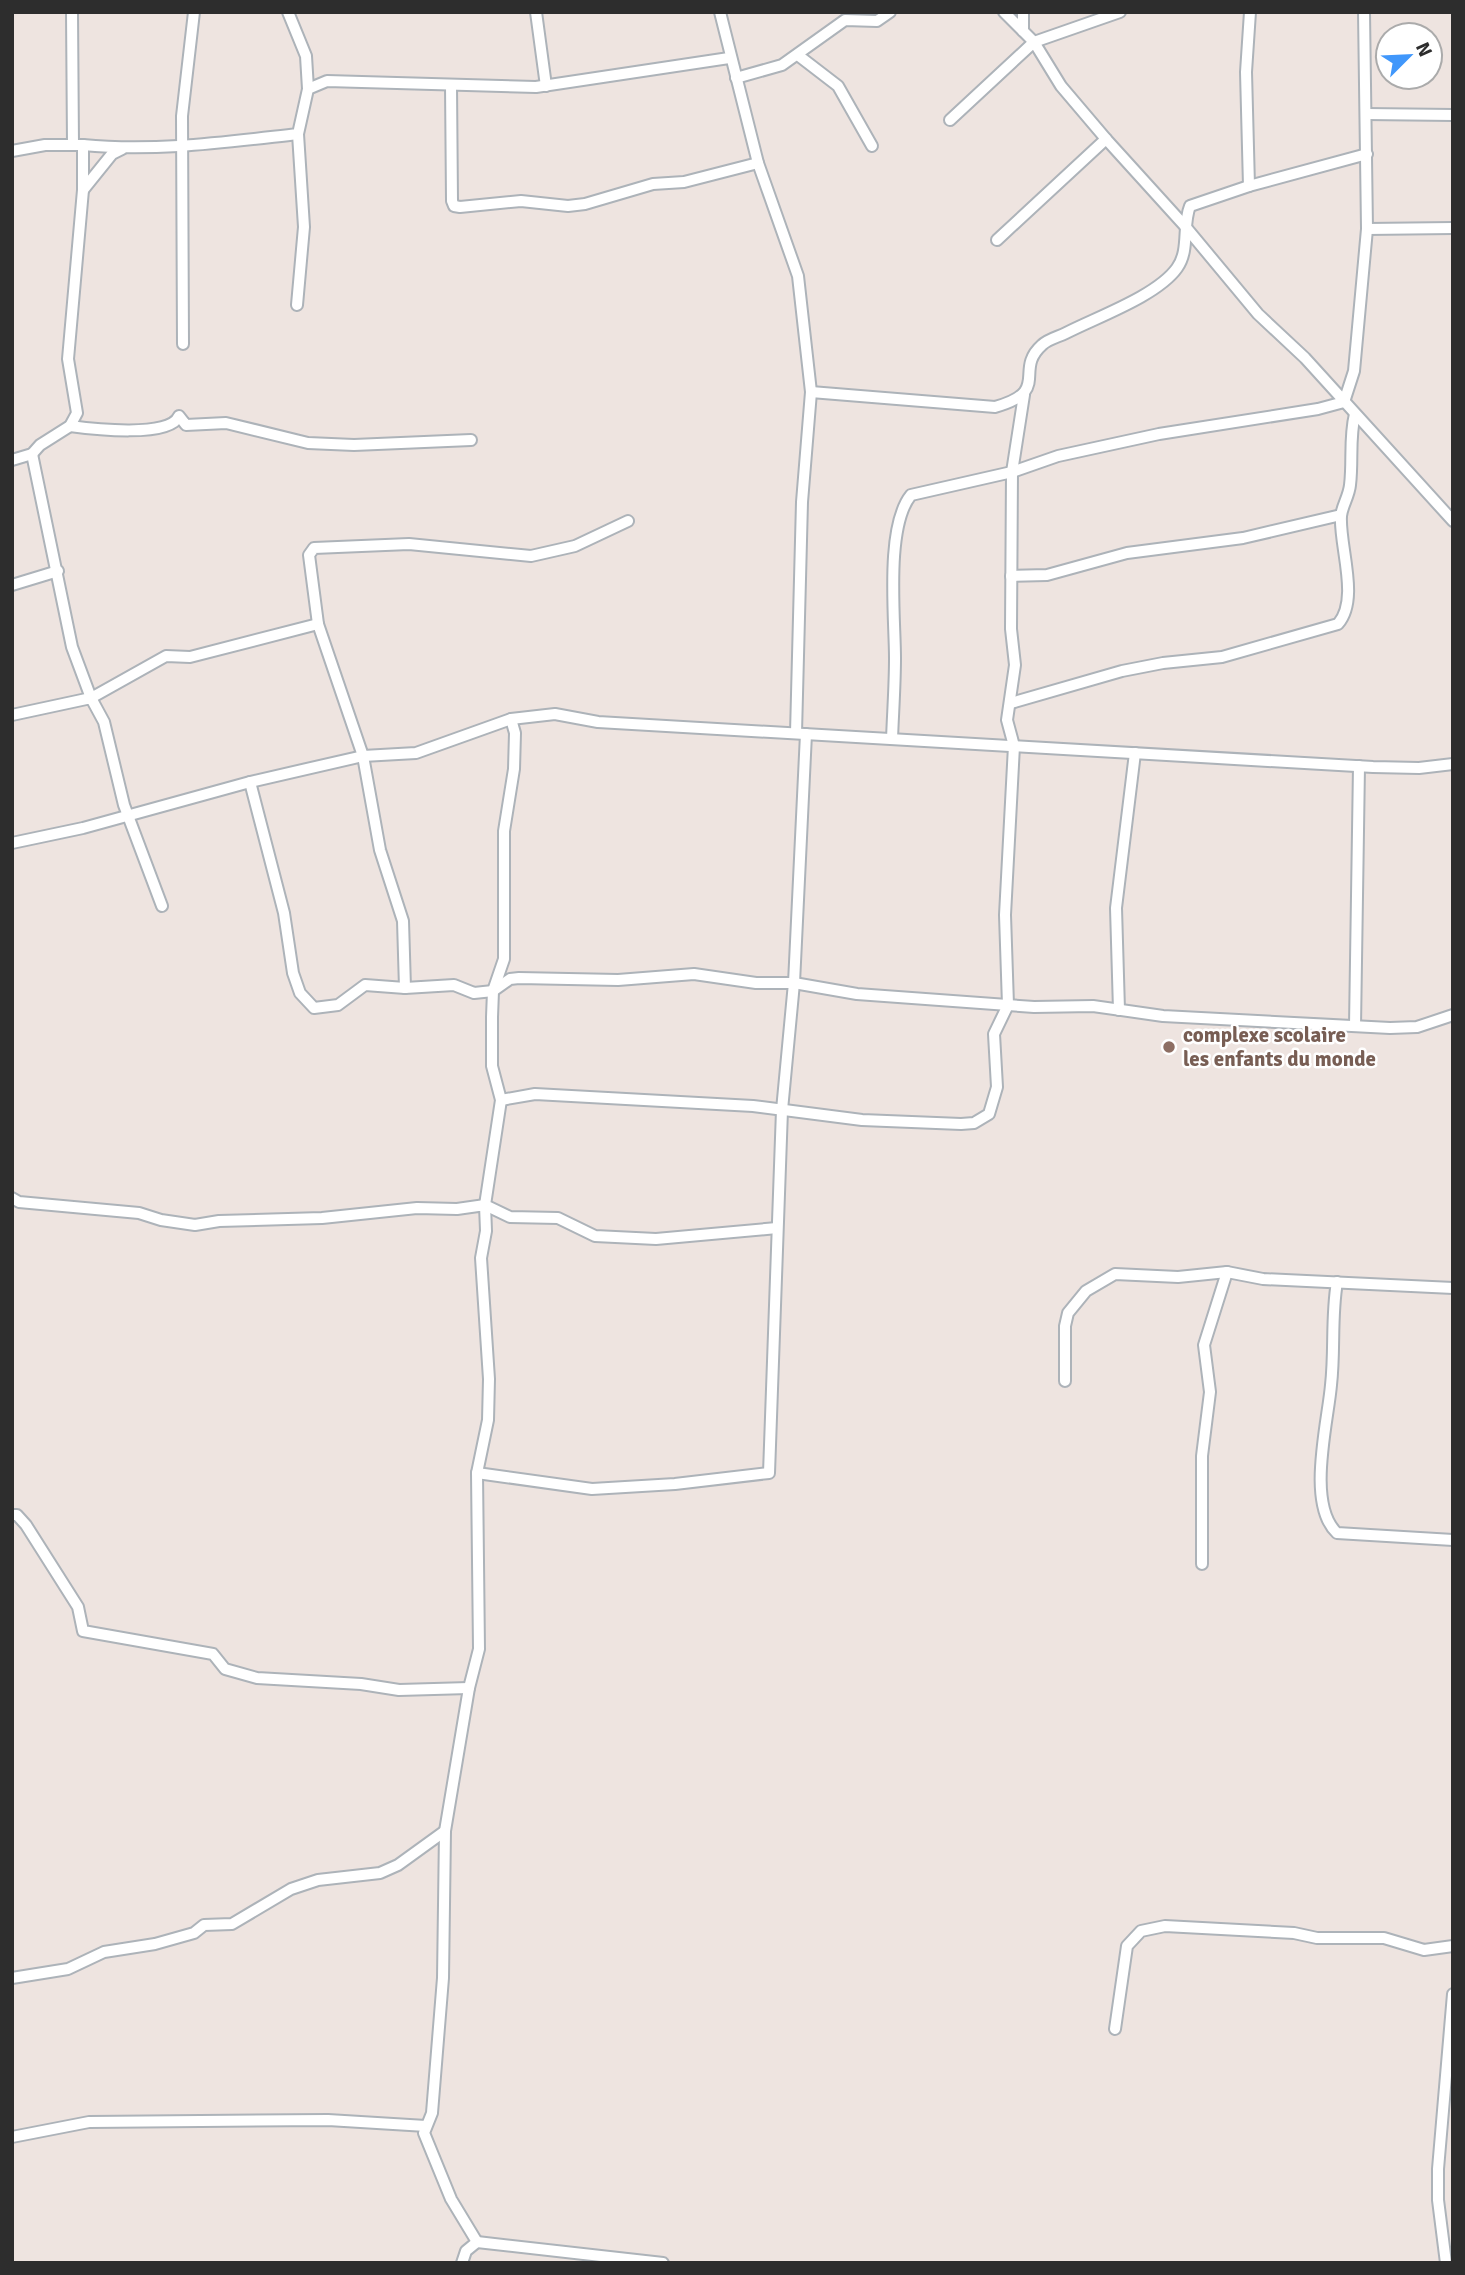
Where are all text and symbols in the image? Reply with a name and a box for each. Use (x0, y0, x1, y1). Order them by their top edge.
north arrow (1374, 21, 1444, 91)
text: N (1410, 39, 1437, 60)
place label: complexe scolaire les enfants du monde (1183, 1022, 1376, 1072)
marker: complexe scolaire les enfants du monde (1161, 1039, 1177, 1055)

